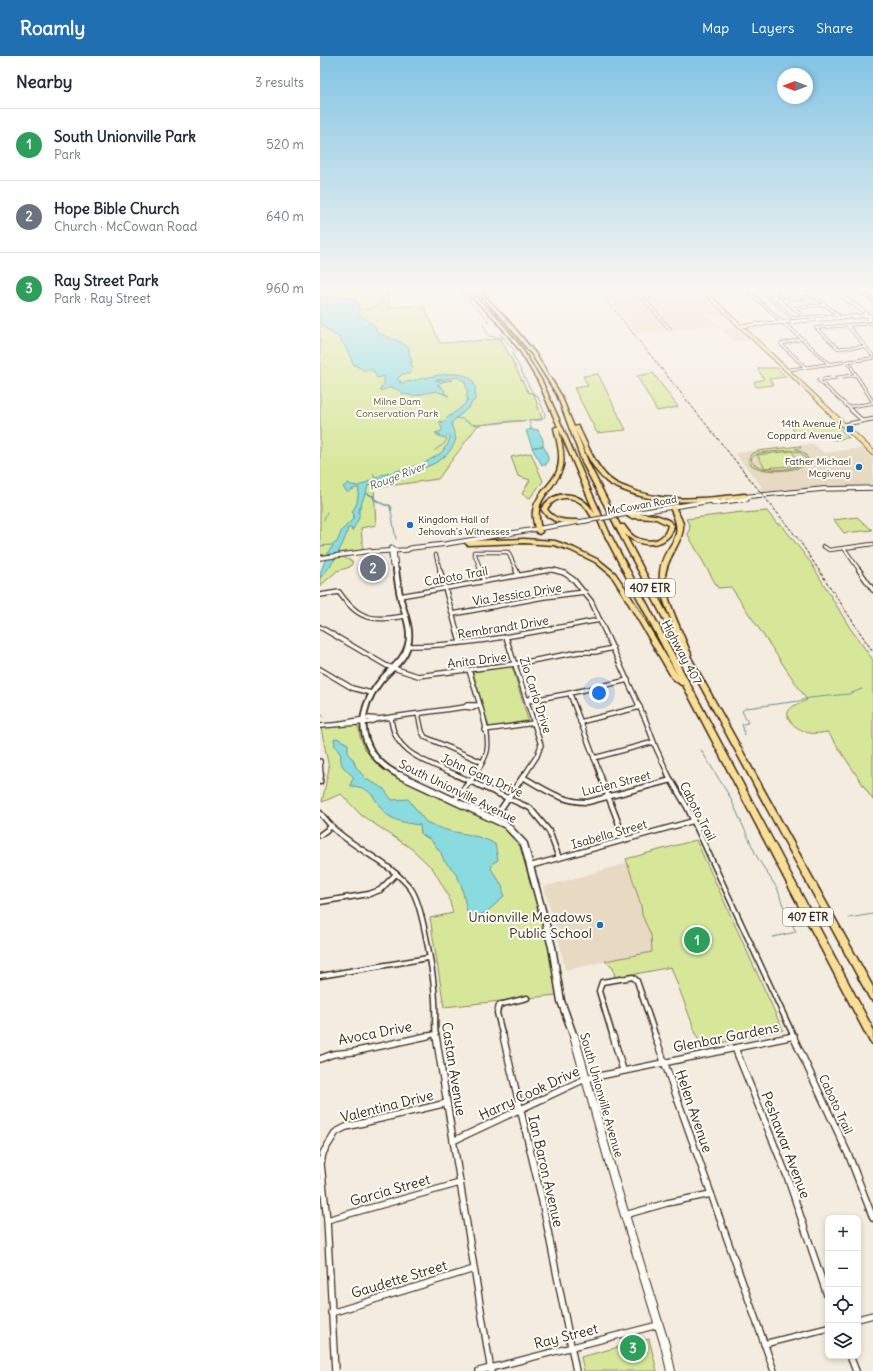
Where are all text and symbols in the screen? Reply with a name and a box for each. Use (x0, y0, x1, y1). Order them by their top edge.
text: Roamly (20, 16, 85, 40)
text: Map (702, 19, 729, 37)
text: Layers (751, 19, 794, 37)
text: Share (816, 19, 853, 37)
north arrow (777, 68, 813, 104)
text: Nearby (16, 71, 72, 93)
text: 3 results (255, 74, 304, 91)
text: South Unionville Park (54, 127, 196, 146)
text: 1 (26, 136, 32, 153)
text: 520 m (266, 136, 304, 153)
text: Park (54, 146, 81, 163)
text: Hope Bible Church (54, 199, 179, 218)
text: 2 (25, 208, 33, 225)
text: 640 m (266, 208, 304, 225)
text: Church · McCowan Road (54, 218, 197, 235)
text: Ray Street Park (54, 271, 159, 290)
text: 3 (25, 280, 33, 297)
text: 960 m (266, 280, 304, 297)
text: Park · Ray Street (54, 290, 151, 307)
park label: Milne Dam Conservation Park (356, 395, 438, 420)
place label: 14th Avenue / Coppard Avenue (767, 417, 842, 442)
marker: 14th Avenue / Coppard Avenue (845, 424, 855, 434)
place label: Father Michael Mcgiveny (785, 455, 851, 480)
water label: Rouge River (367, 458, 429, 493)
marker: Father Michael Mcgiveny (854, 462, 864, 472)
street label: McCowan Road (606, 492, 678, 518)
place label: Kingdom Hall of Jehovah's Witnesses (418, 513, 510, 538)
marker: Kingdom Hall of Jehovah's Witnesses (405, 520, 415, 530)
pin: 2 (360, 553, 386, 583)
street label: Caboto Trail (423, 563, 489, 589)
road number: 407 ETR (625, 579, 675, 597)
street label: Via Jessica Drive (471, 580, 563, 608)
street label: Rembrandt Drive (456, 612, 550, 642)
street label: Highway 407 (659, 617, 705, 687)
street label: Anita Drive (447, 649, 507, 671)
street label: Zio Carlo Drive (517, 655, 555, 735)
your location (589, 683, 609, 703)
street label: John Gary Drive (439, 750, 525, 800)
street label: South Unionville Avenue (397, 756, 519, 826)
street label: Lucien Street (580, 767, 652, 799)
street label: Caboto Trail (677, 779, 719, 843)
street label: Isabella Street (570, 816, 648, 852)
place label: Unionville Meadows Public School (468, 908, 592, 942)
road number: 407 ETR (783, 908, 833, 926)
marker: Unionville Meadows Public School (595, 920, 605, 930)
pin: 1 (684, 925, 710, 955)
street label: Avoca Drive (336, 1017, 414, 1049)
street label: Glenbar Gardens (672, 1018, 780, 1056)
street label: Castan Avenue (438, 1021, 470, 1117)
street label: South Unionville Avenue (577, 1031, 627, 1159)
street label: Harry Cook Drive (476, 1062, 582, 1124)
street label: Helen Avenue (671, 1067, 717, 1155)
street label: Caboto Trail (816, 1072, 856, 1136)
street label: Valentina Drive (339, 1086, 435, 1126)
street label: Peshawar Avenue (757, 1089, 815, 1201)
street label: Ian Baron Avenue (524, 1113, 568, 1229)
street label: Garcia Street (348, 1170, 432, 1210)
map controls (825, 1215, 861, 1359)
button: + (825, 1215, 861, 1251)
button: − (825, 1251, 861, 1287)
street label: Gaudette Street (349, 1256, 449, 1302)
button: locate (825, 1287, 861, 1323)
street label: Ray Street (532, 1319, 600, 1353)
button: layers (825, 1323, 861, 1359)
pin: 3 (620, 1333, 646, 1363)

